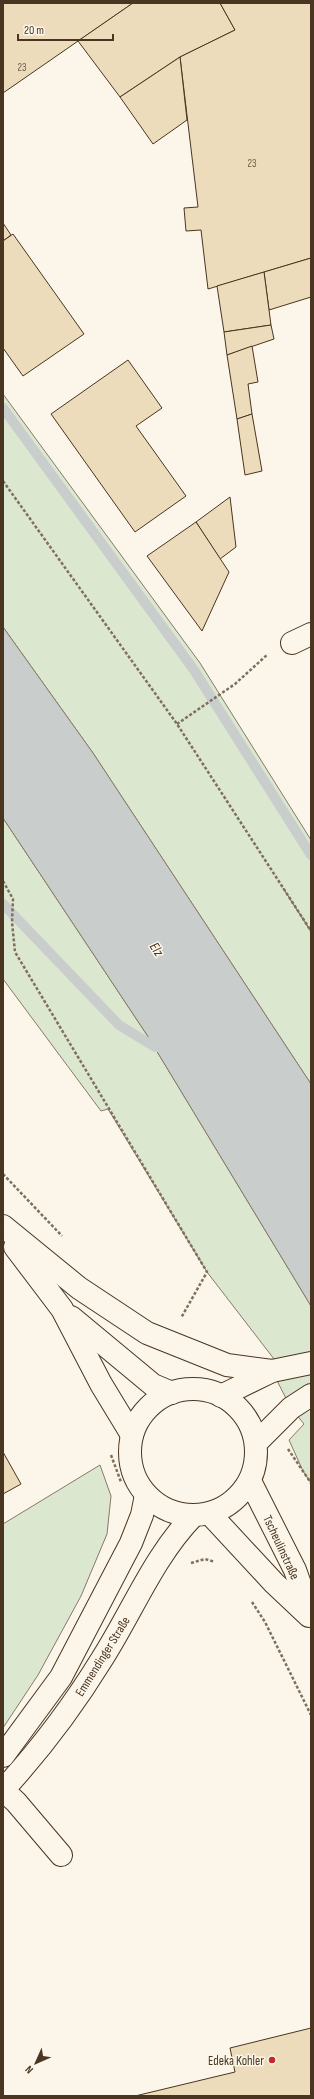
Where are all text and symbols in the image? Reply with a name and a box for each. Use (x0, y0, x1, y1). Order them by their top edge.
scale bar (18, 16, 113, 42)
text: 20 m (24, 23, 44, 38)
house number: 23 (17, 61, 27, 74)
house number: 23 (247, 157, 257, 170)
water label: Elz (146, 939, 168, 960)
street label: Tscheulinstraße (259, 1513, 303, 1582)
street label: Emmendinger Straße (72, 1614, 134, 1699)
north arrow (16, 2043, 56, 2083)
place label: Edeka Kohler (208, 2053, 264, 2069)
marker: Edeka Kohler (267, 2055, 277, 2065)
text: N (23, 2063, 36, 2076)

